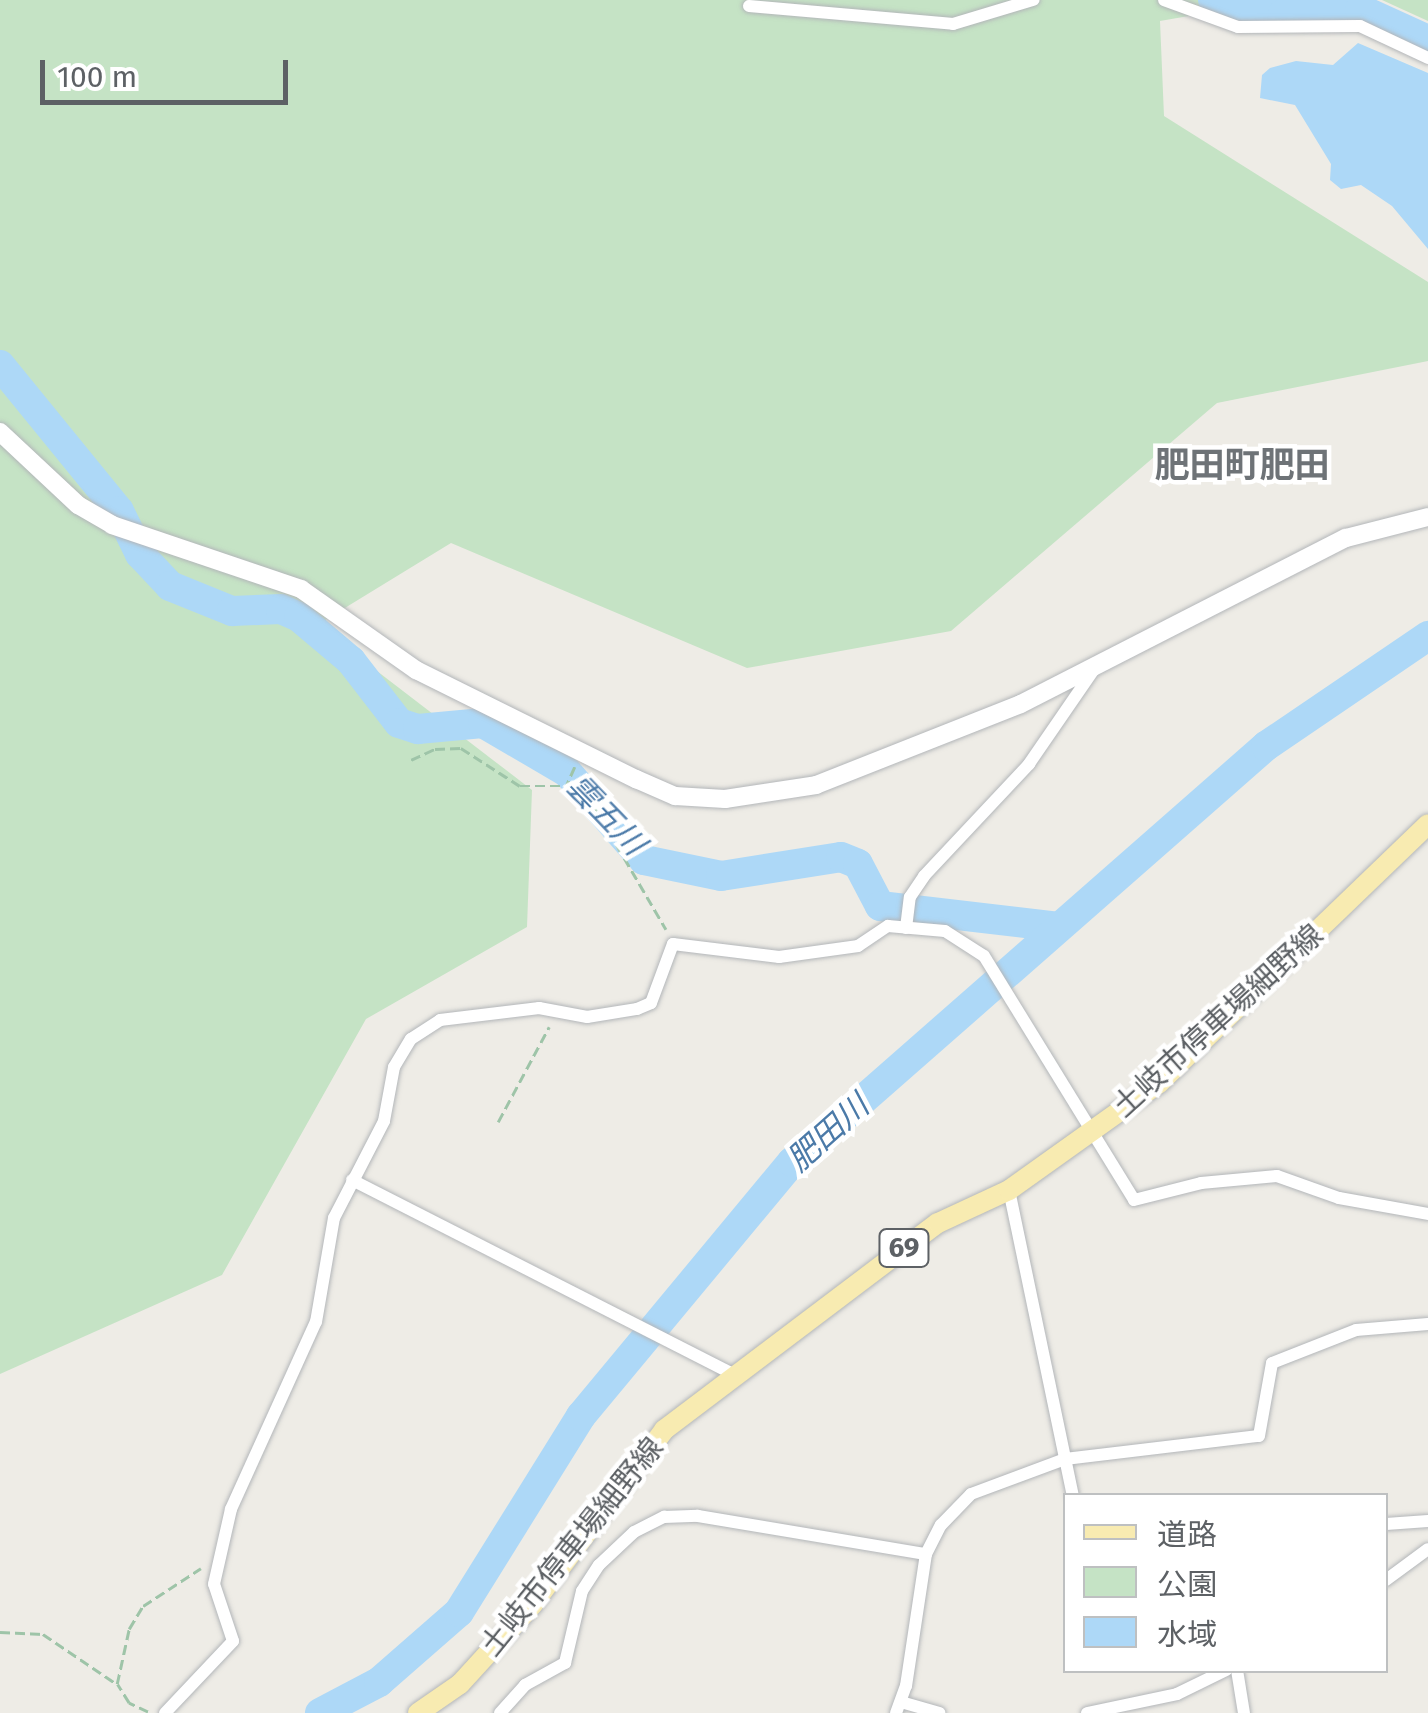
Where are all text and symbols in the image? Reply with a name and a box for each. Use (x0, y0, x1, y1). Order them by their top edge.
scale bar (45, 40, 292, 102)
text: 100 m (57, 59, 137, 95)
district label: 肥田町肥田 (1155, 444, 1329, 486)
water label: 雲五川 (559, 767, 653, 863)
street label: 土岐市停車場細野線 (1106, 917, 1330, 1125)
water label: 肥田川 (779, 1087, 877, 1179)
road number: 69 (876, 1225, 932, 1271)
street label: 土岐市停車場細野線 (473, 1431, 671, 1663)
legend (1063, 1493, 1388, 1673)
text: 道路 (1157, 1517, 1217, 1553)
text: 公園 (1157, 1567, 1217, 1603)
text: 水域 (1157, 1617, 1217, 1653)

